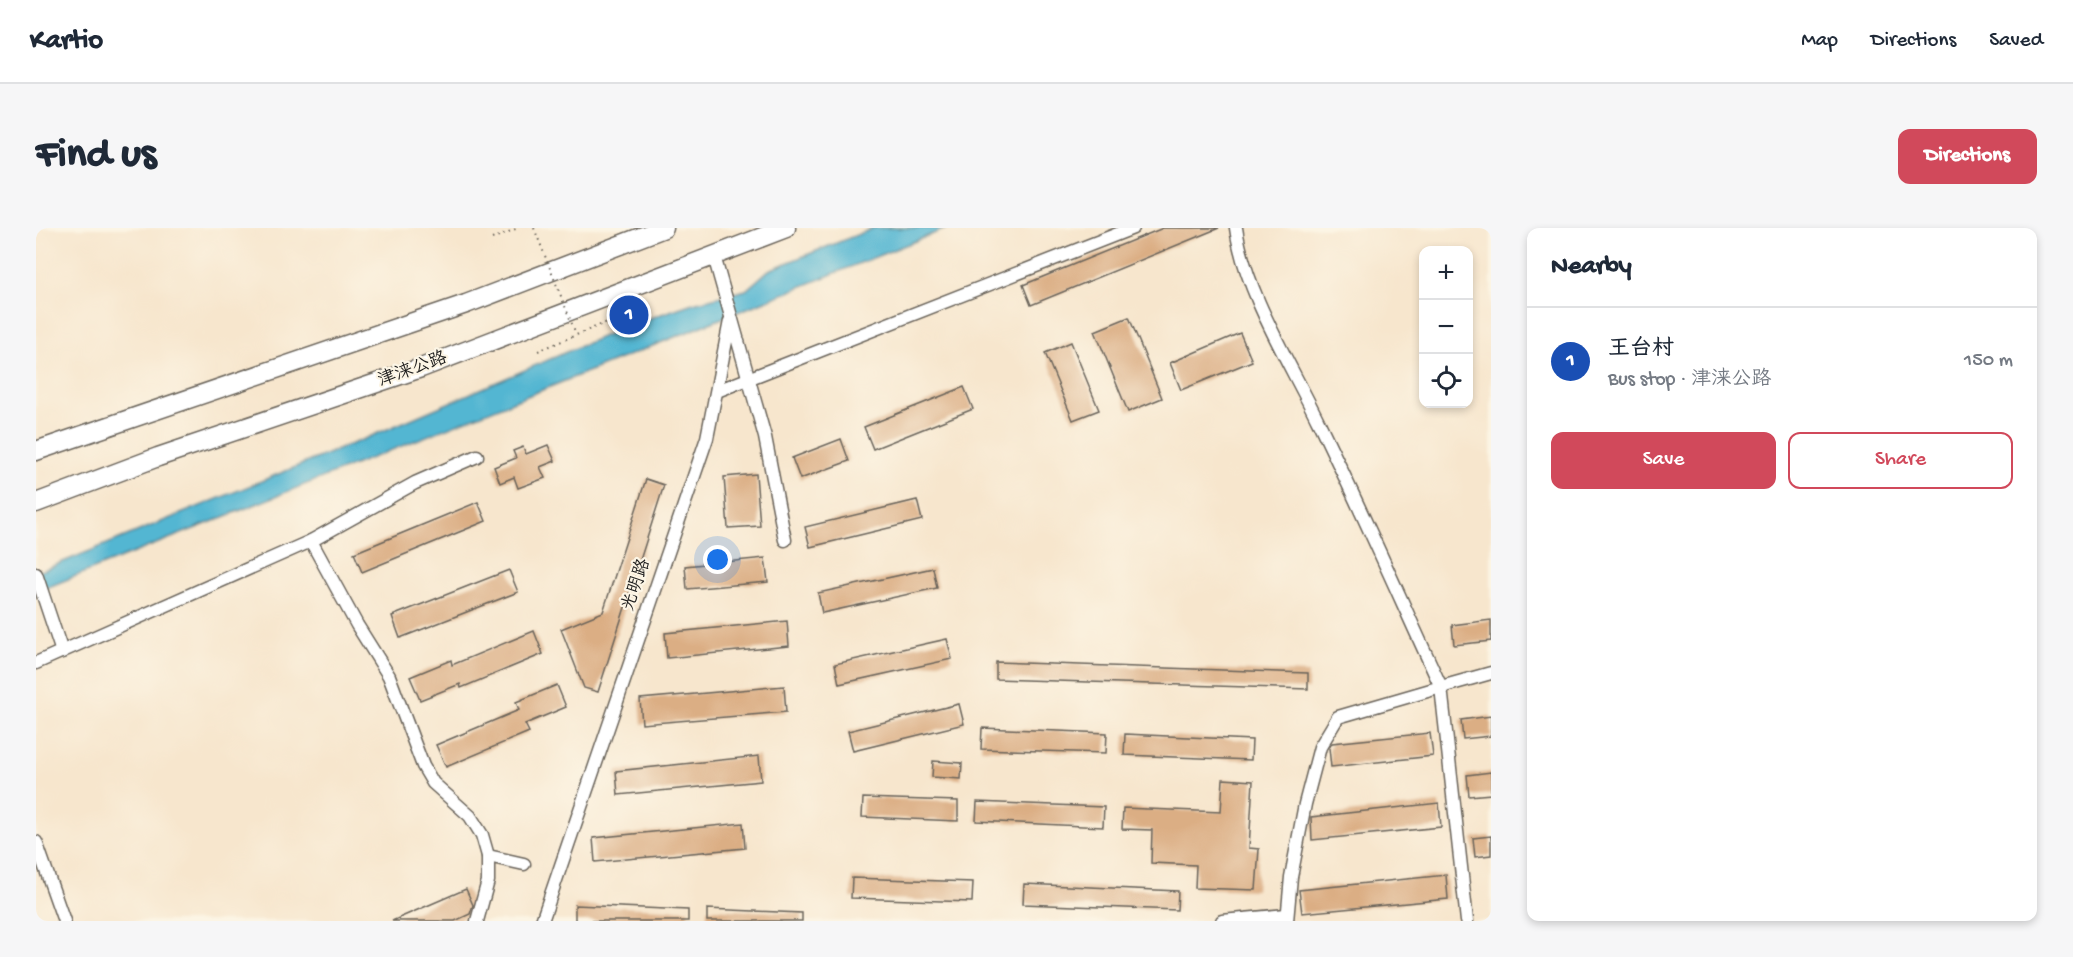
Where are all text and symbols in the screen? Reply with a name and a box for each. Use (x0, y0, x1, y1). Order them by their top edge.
text: Kartio (30, 25, 103, 58)
text: Map (1801, 29, 1838, 54)
text: Directions (1871, 29, 1956, 54)
text: Saved (1989, 29, 2043, 54)
button: Directions (1898, 129, 2037, 184)
text: Find us (36, 132, 156, 181)
map controls (1419, 246, 1473, 408)
button: + (1419, 246, 1473, 300)
text: Nearby (1551, 252, 1632, 283)
pin: 1 (610, 292, 648, 338)
button: − (1419, 300, 1473, 354)
text: 王台村 (1608, 337, 1674, 363)
street label: 津涞公路 (375, 347, 450, 392)
text: 1 (1566, 350, 1575, 373)
text: 150 m (1964, 350, 2013, 373)
button: locate (1419, 354, 1473, 408)
text: Bus stop · 津涞公路 (1608, 369, 1771, 392)
button: Save (1551, 432, 1776, 489)
button: Share (1788, 432, 2013, 489)
your location (703, 545, 732, 574)
street label: 光明路 (617, 556, 656, 614)

